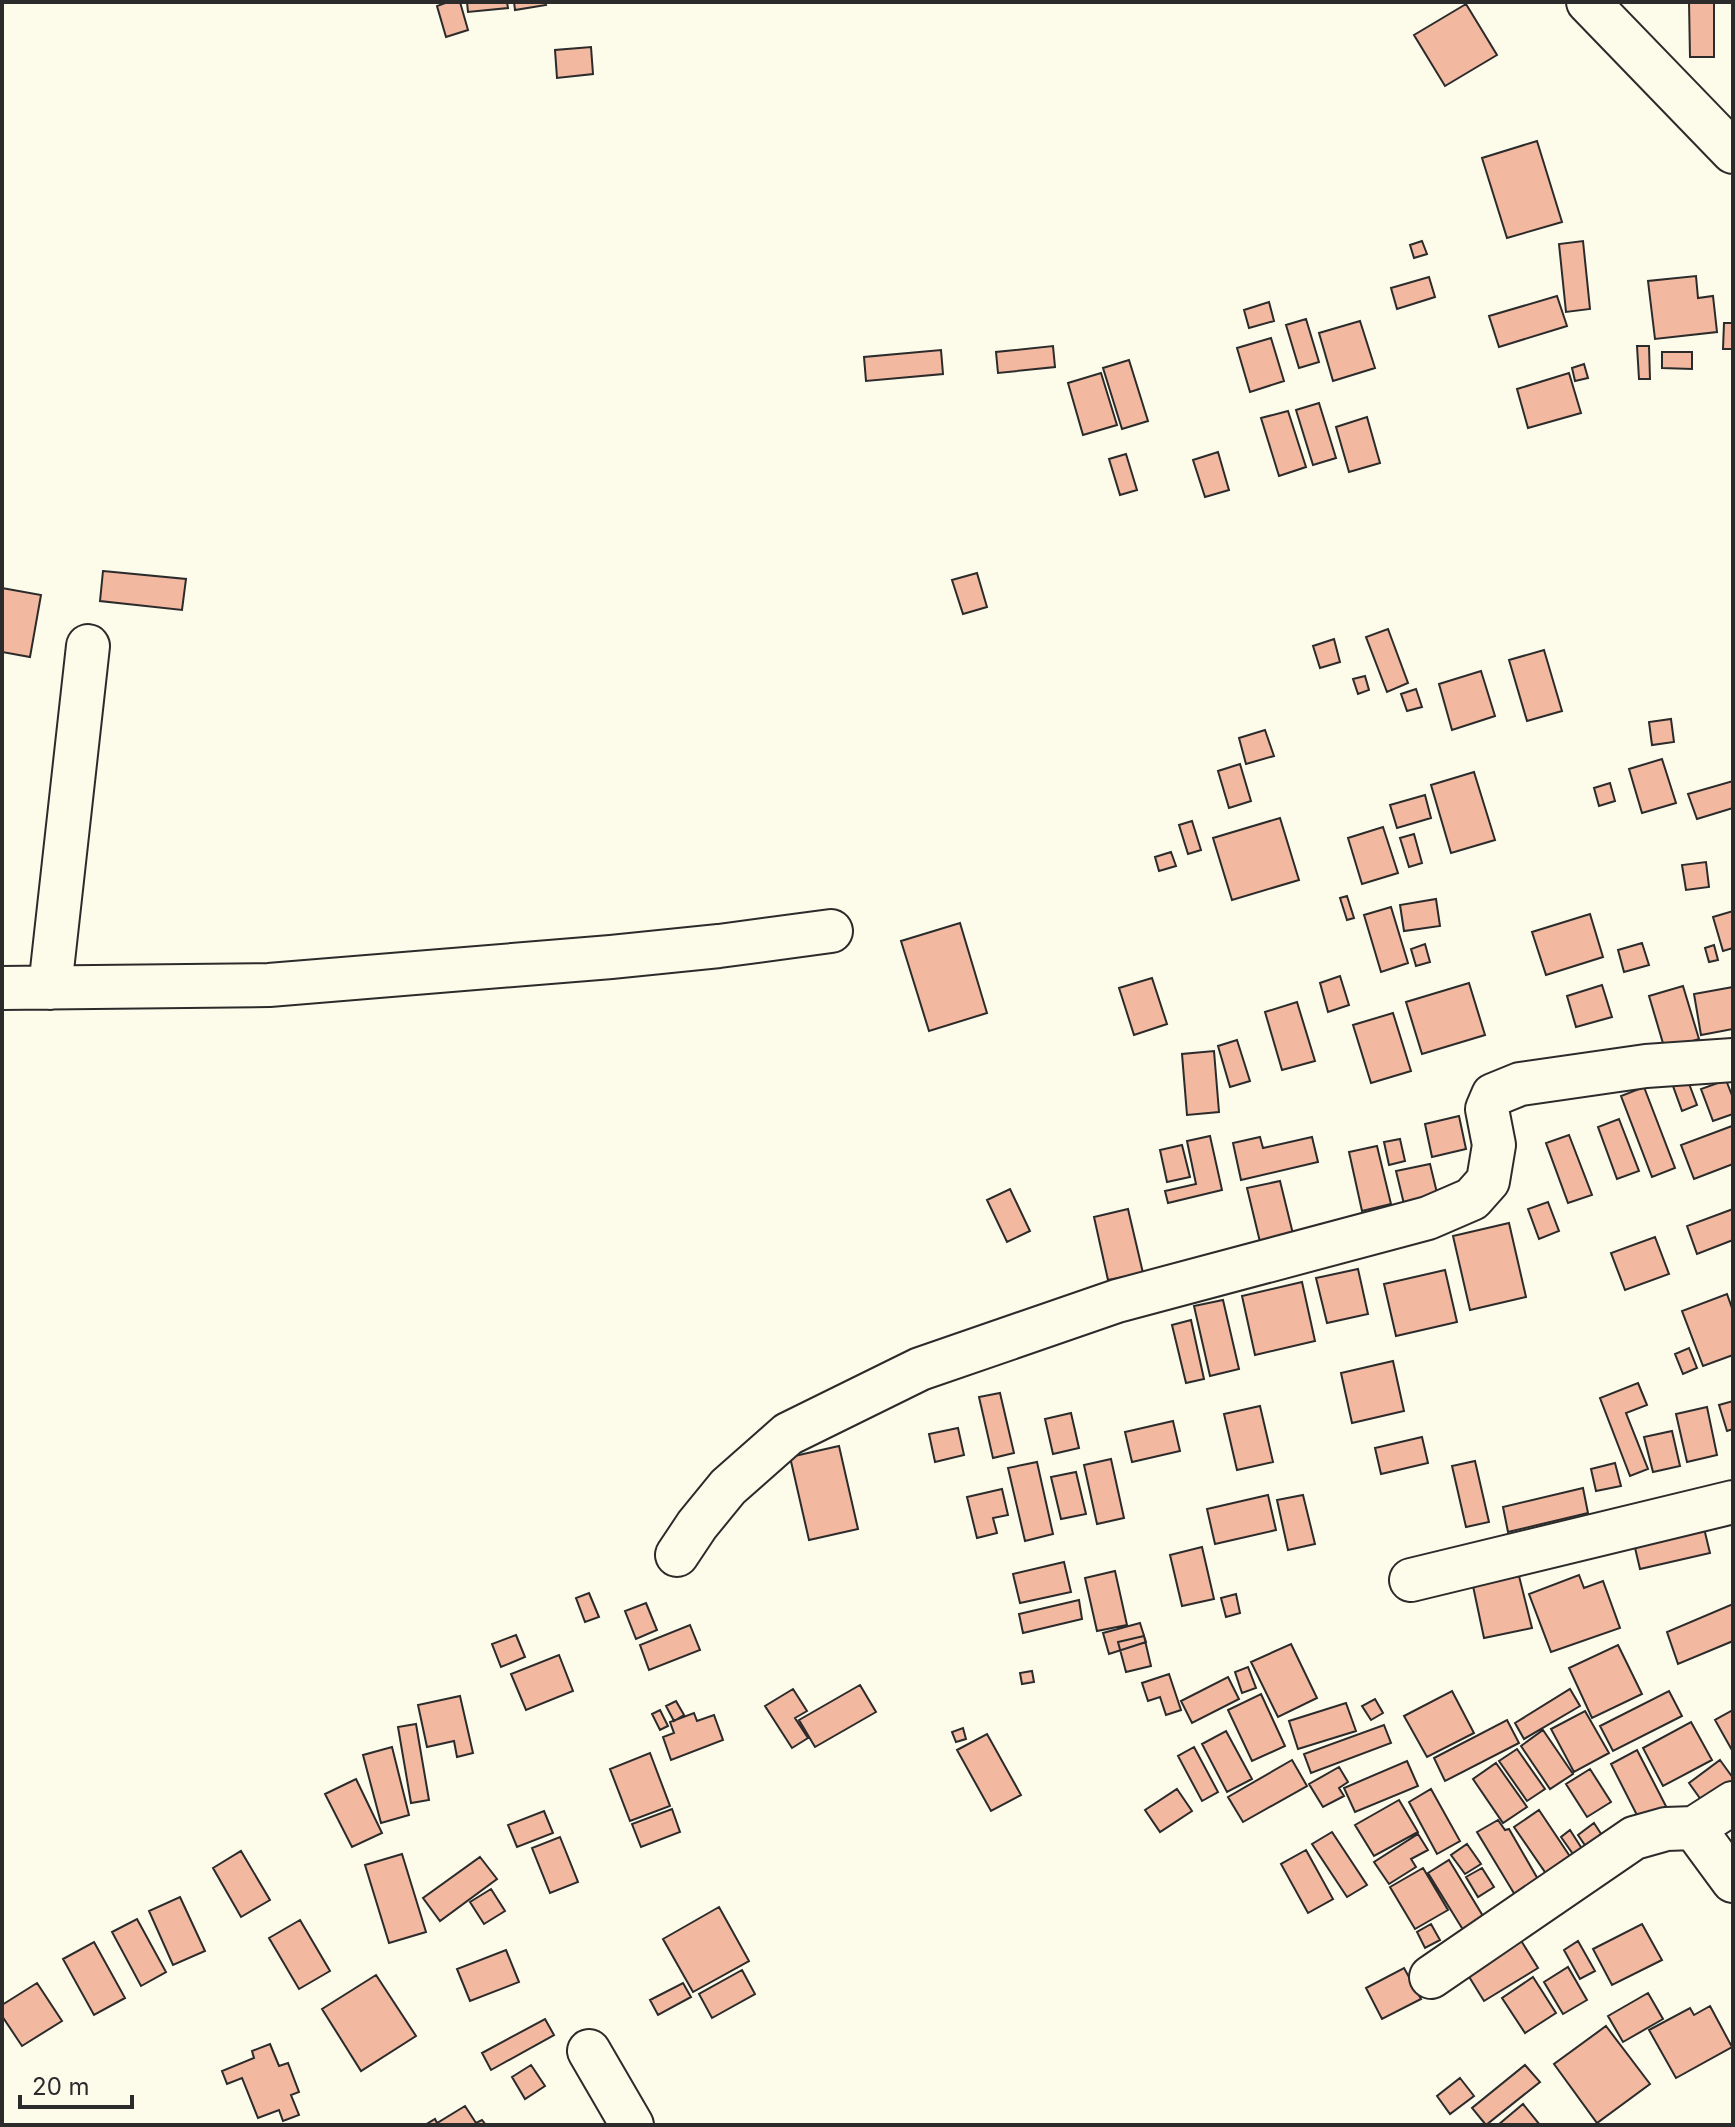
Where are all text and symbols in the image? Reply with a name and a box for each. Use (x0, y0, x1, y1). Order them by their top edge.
scale bar (20, 2059, 132, 2109)
text: 20 m (32, 2072, 90, 2101)

